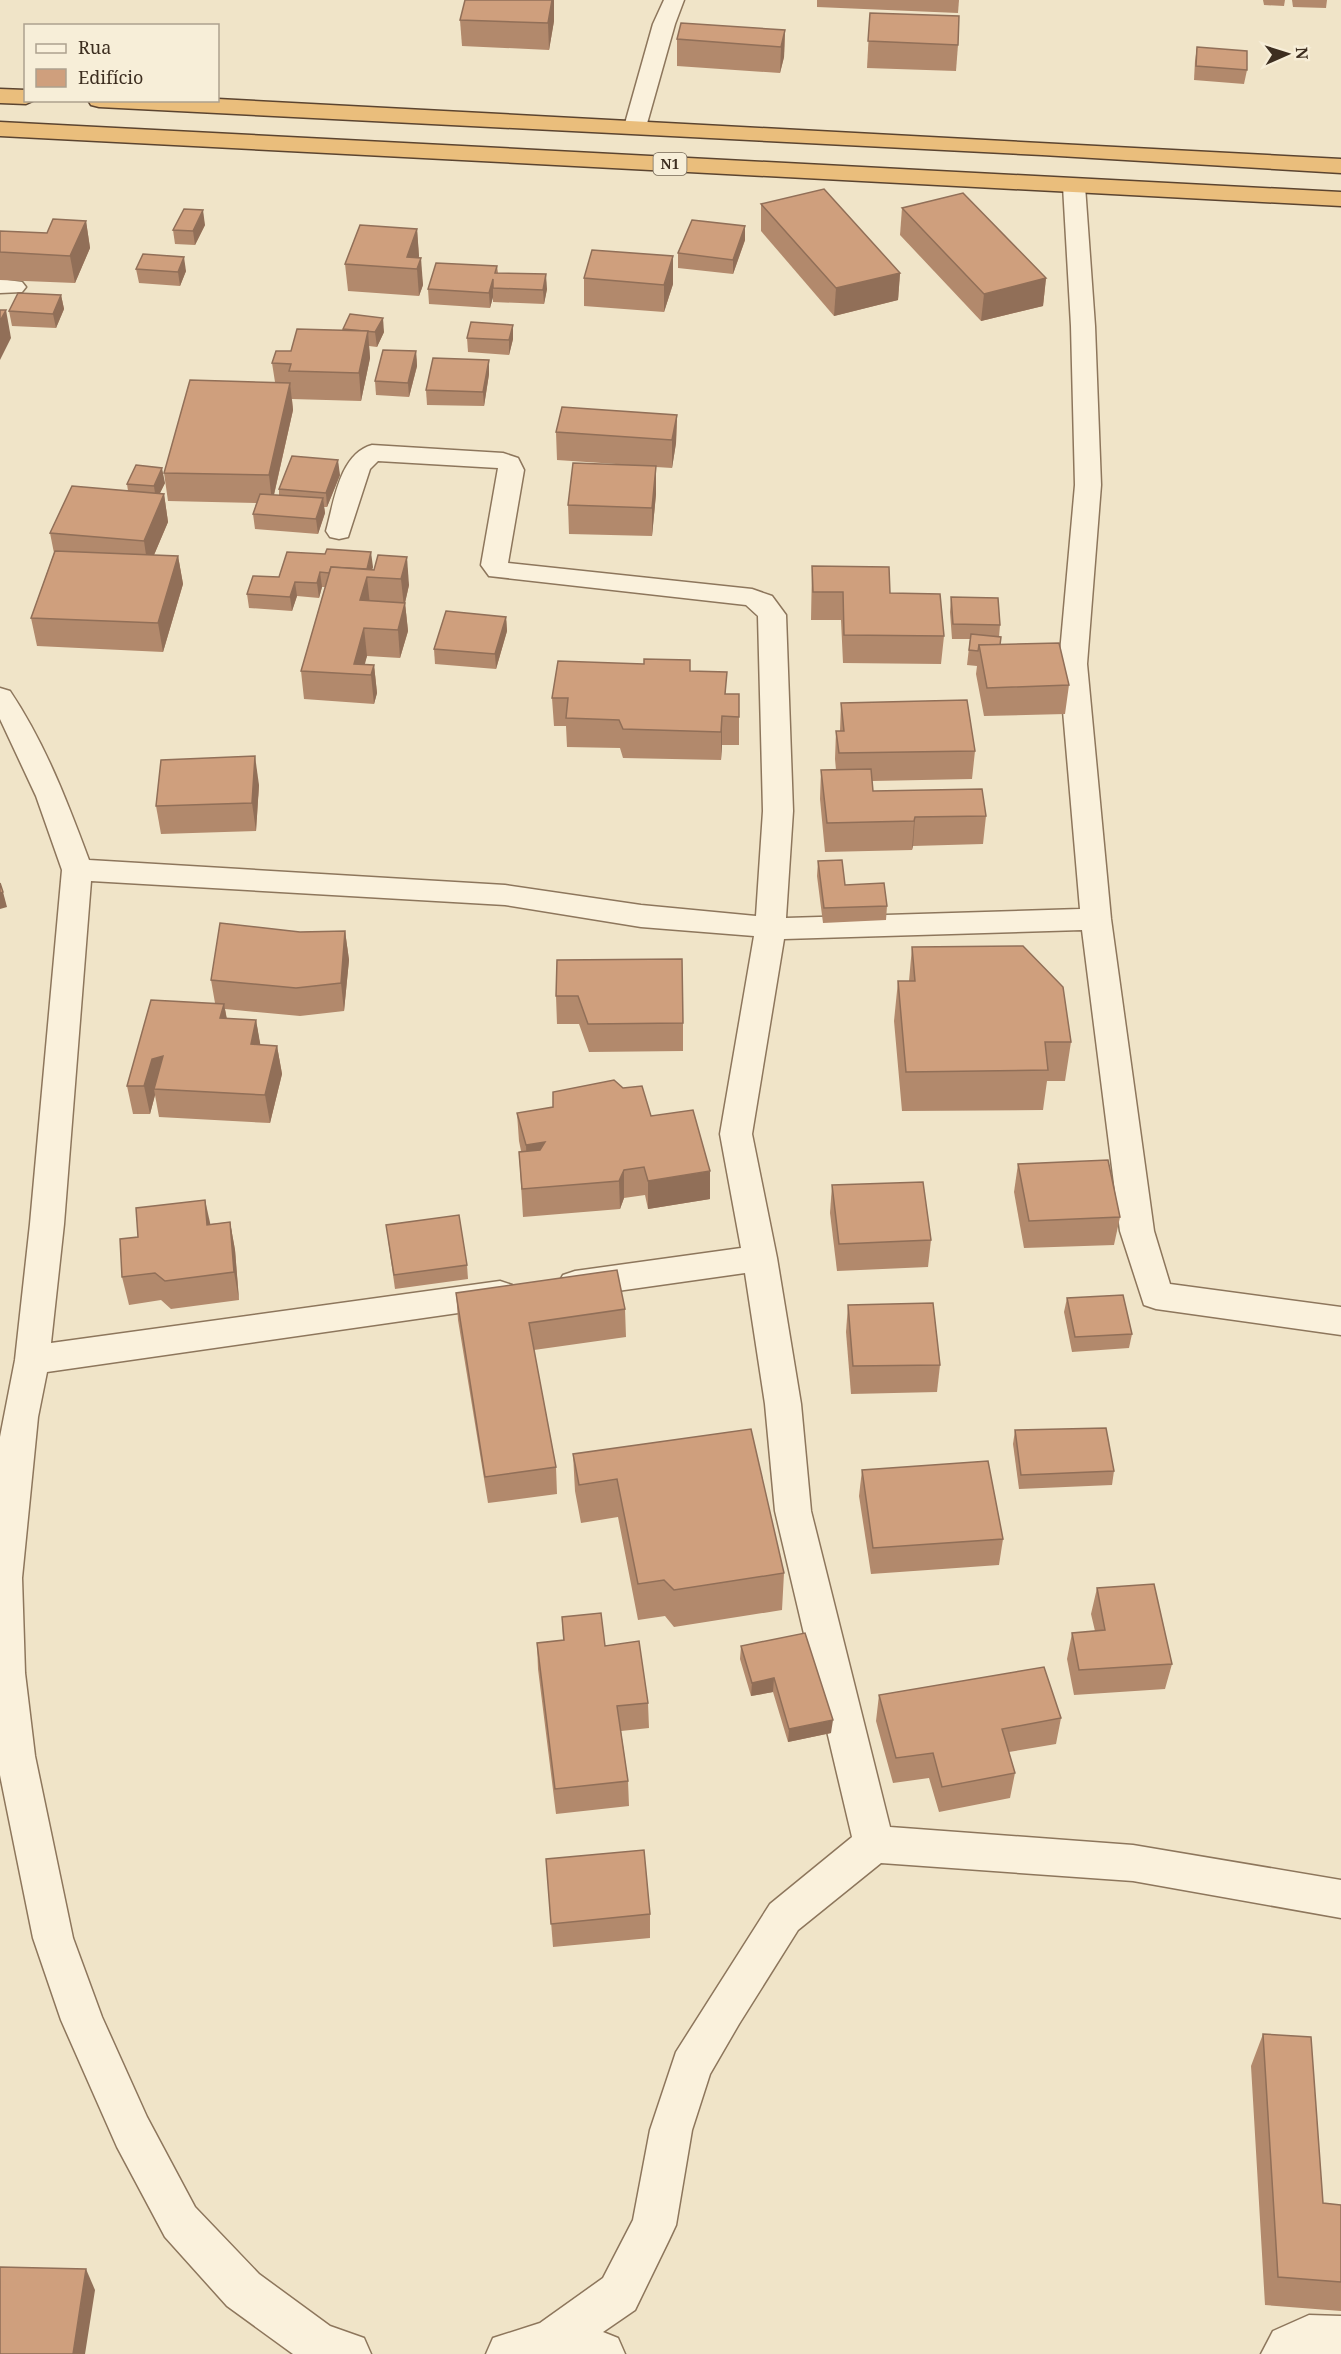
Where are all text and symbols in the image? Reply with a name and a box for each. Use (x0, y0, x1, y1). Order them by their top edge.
legend (24, 24, 219, 102)
north arrow (1257, 24, 1317, 84)
text: Rua (78, 35, 111, 59)
text: N (1291, 46, 1313, 60)
text: Edifício (78, 65, 143, 89)
road number: N1 (654, 153, 686, 175)

